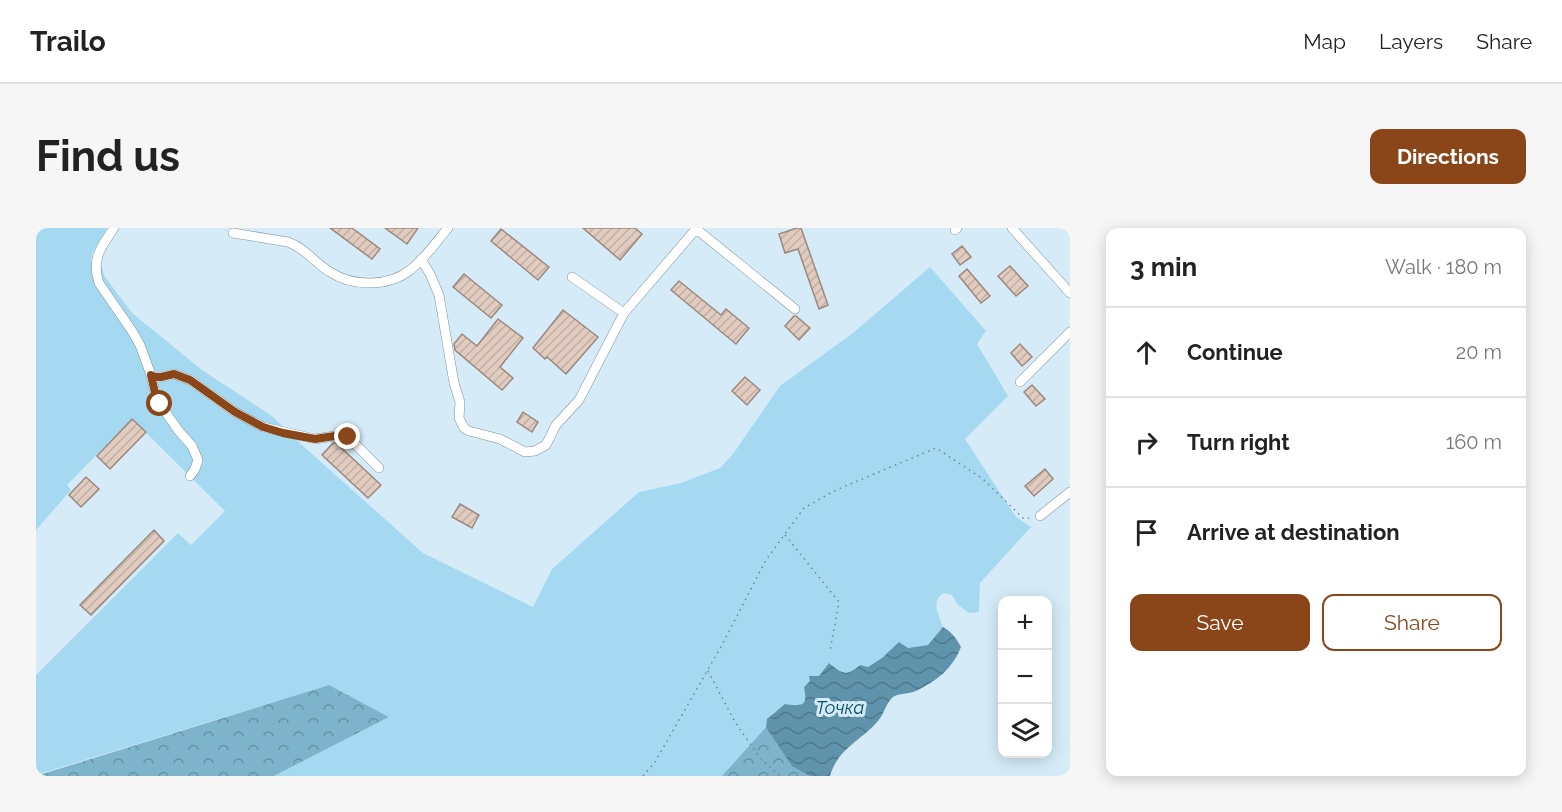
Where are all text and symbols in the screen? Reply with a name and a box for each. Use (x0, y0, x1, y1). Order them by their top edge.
text: Trailo (30, 25, 106, 58)
text: Map (1303, 29, 1346, 54)
text: Layers (1379, 29, 1443, 54)
text: Share (1476, 29, 1532, 54)
button: Directions (1370, 129, 1526, 184)
text: Find us (36, 132, 180, 181)
text: 3 min (1130, 252, 1197, 282)
text: Walk · 180 m (1385, 255, 1502, 279)
icon: ahead (1130, 336, 1163, 369)
text: Continue (1187, 339, 1283, 365)
text: 20 m (1456, 340, 1502, 364)
route start (146, 390, 172, 416)
route end (334, 423, 360, 449)
icon: right (1130, 426, 1163, 459)
text: Turn right (1187, 429, 1290, 455)
text: 160 m (1446, 430, 1502, 454)
icon: arrive (1130, 516, 1163, 549)
text: Arrive at destination (1187, 519, 1400, 545)
button: Save (1130, 594, 1310, 651)
button: Share (1322, 594, 1502, 651)
map controls (998, 596, 1052, 758)
button: + (998, 596, 1052, 650)
button: − (998, 650, 1052, 704)
water label: Точка (816, 697, 864, 718)
button: layers (998, 704, 1052, 758)

